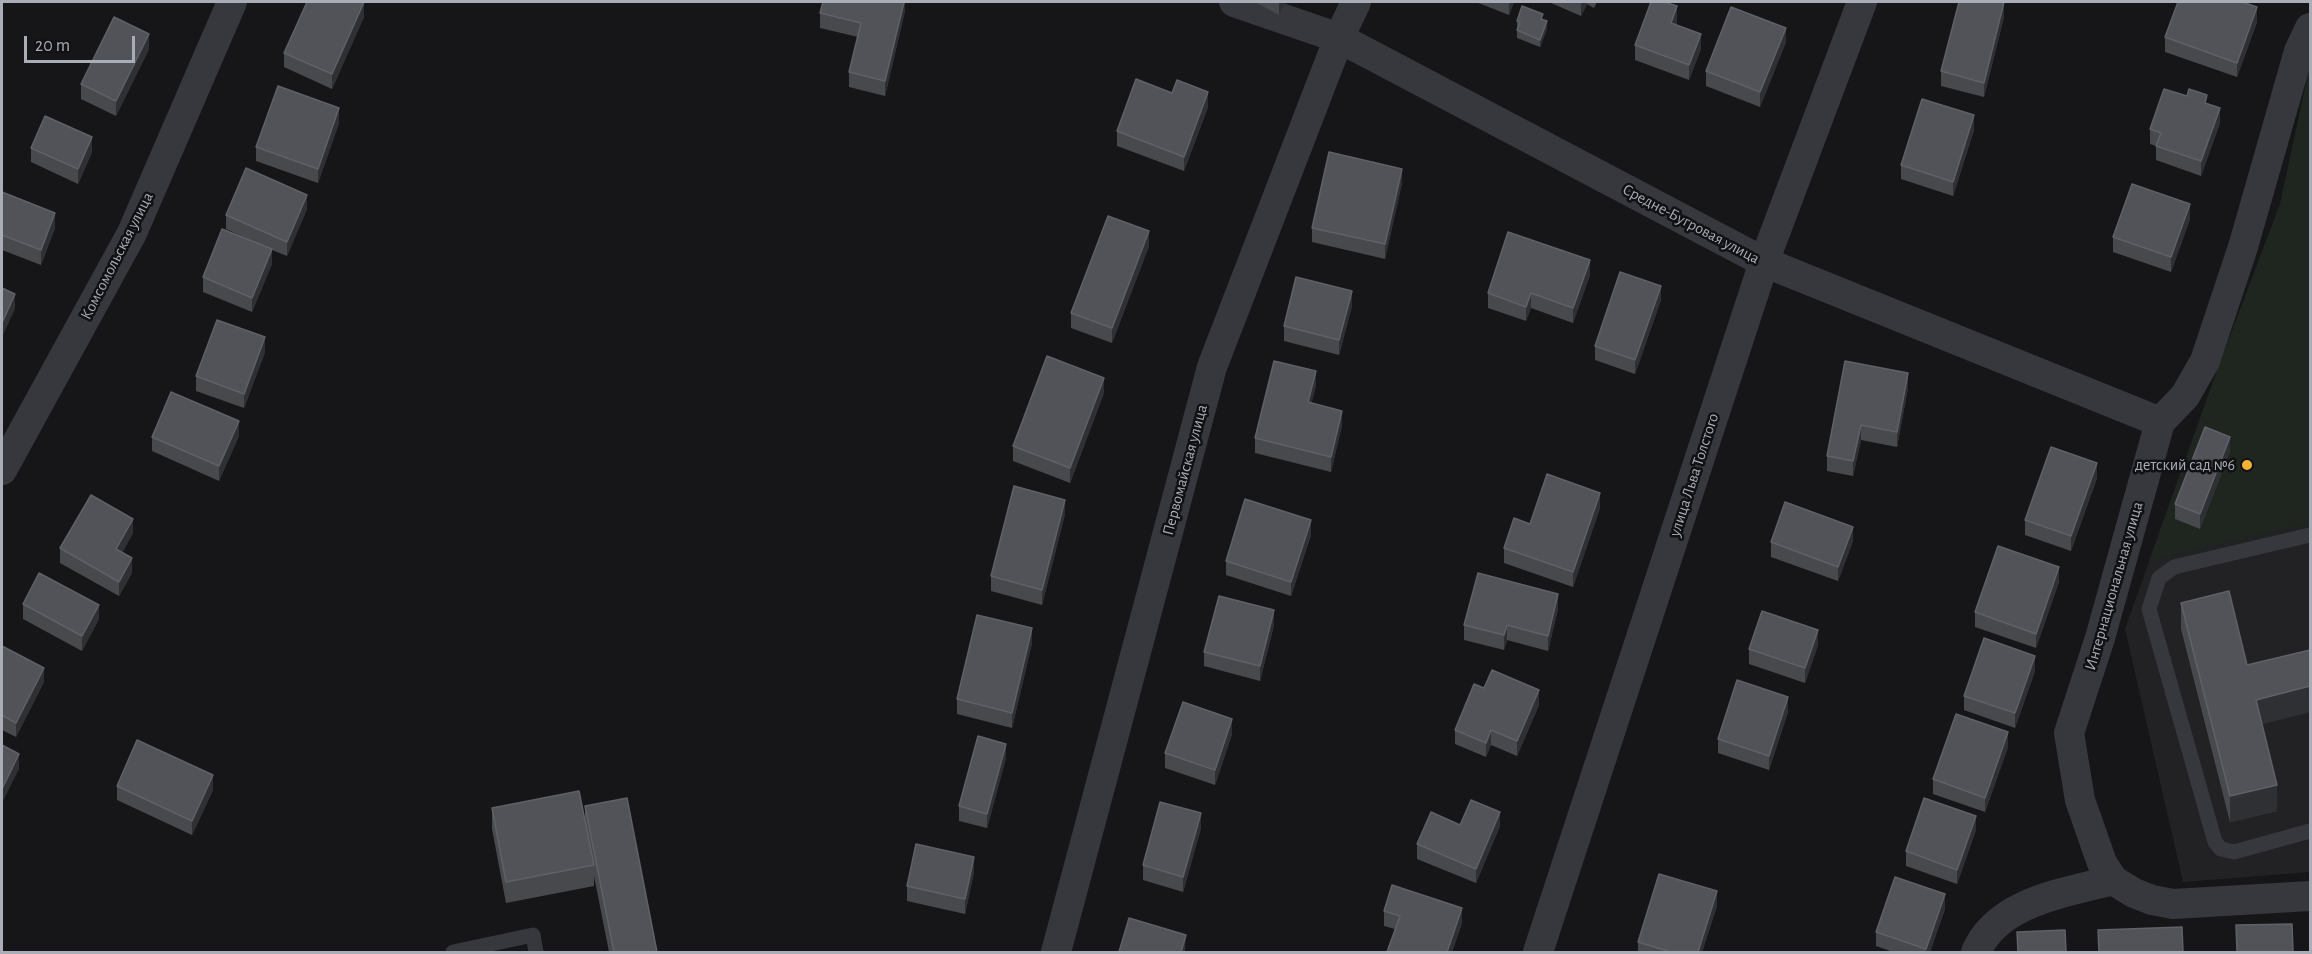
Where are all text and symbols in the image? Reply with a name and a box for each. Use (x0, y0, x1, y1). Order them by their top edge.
scale bar (27, 24, 138, 62)
text: 20 m (35, 37, 70, 55)
street label: Средне-Бугровая улица (1619, 180, 1763, 268)
street label: Комсомольская улица (77, 189, 157, 323)
street label: Первомайская улица (1158, 402, 1212, 538)
street label: улица Льва Толстого (1665, 411, 1723, 539)
place label: детский сад №6 (2135, 455, 2235, 475)
marker: детский сад №6 (2240, 458, 2254, 472)
street label: Интернациональная улица (2081, 500, 2147, 672)

